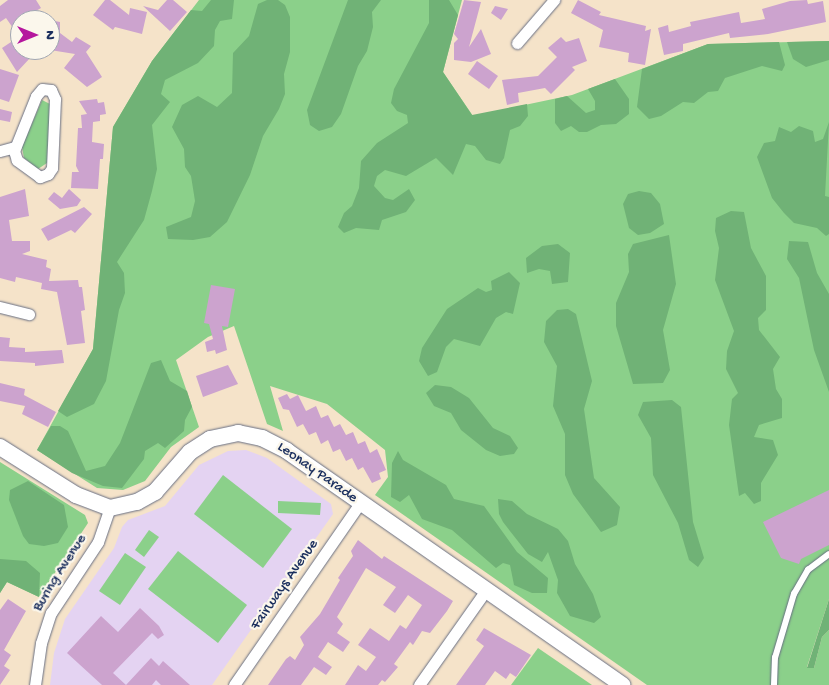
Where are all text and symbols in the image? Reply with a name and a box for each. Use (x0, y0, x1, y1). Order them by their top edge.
north arrow (10, 10, 60, 60)
text: N (41, 30, 58, 40)
street label: Leonay Parade (273, 439, 361, 507)
street label: Buring Avenue (29, 531, 91, 615)
street label: Fairways Avenue (247, 536, 323, 634)

